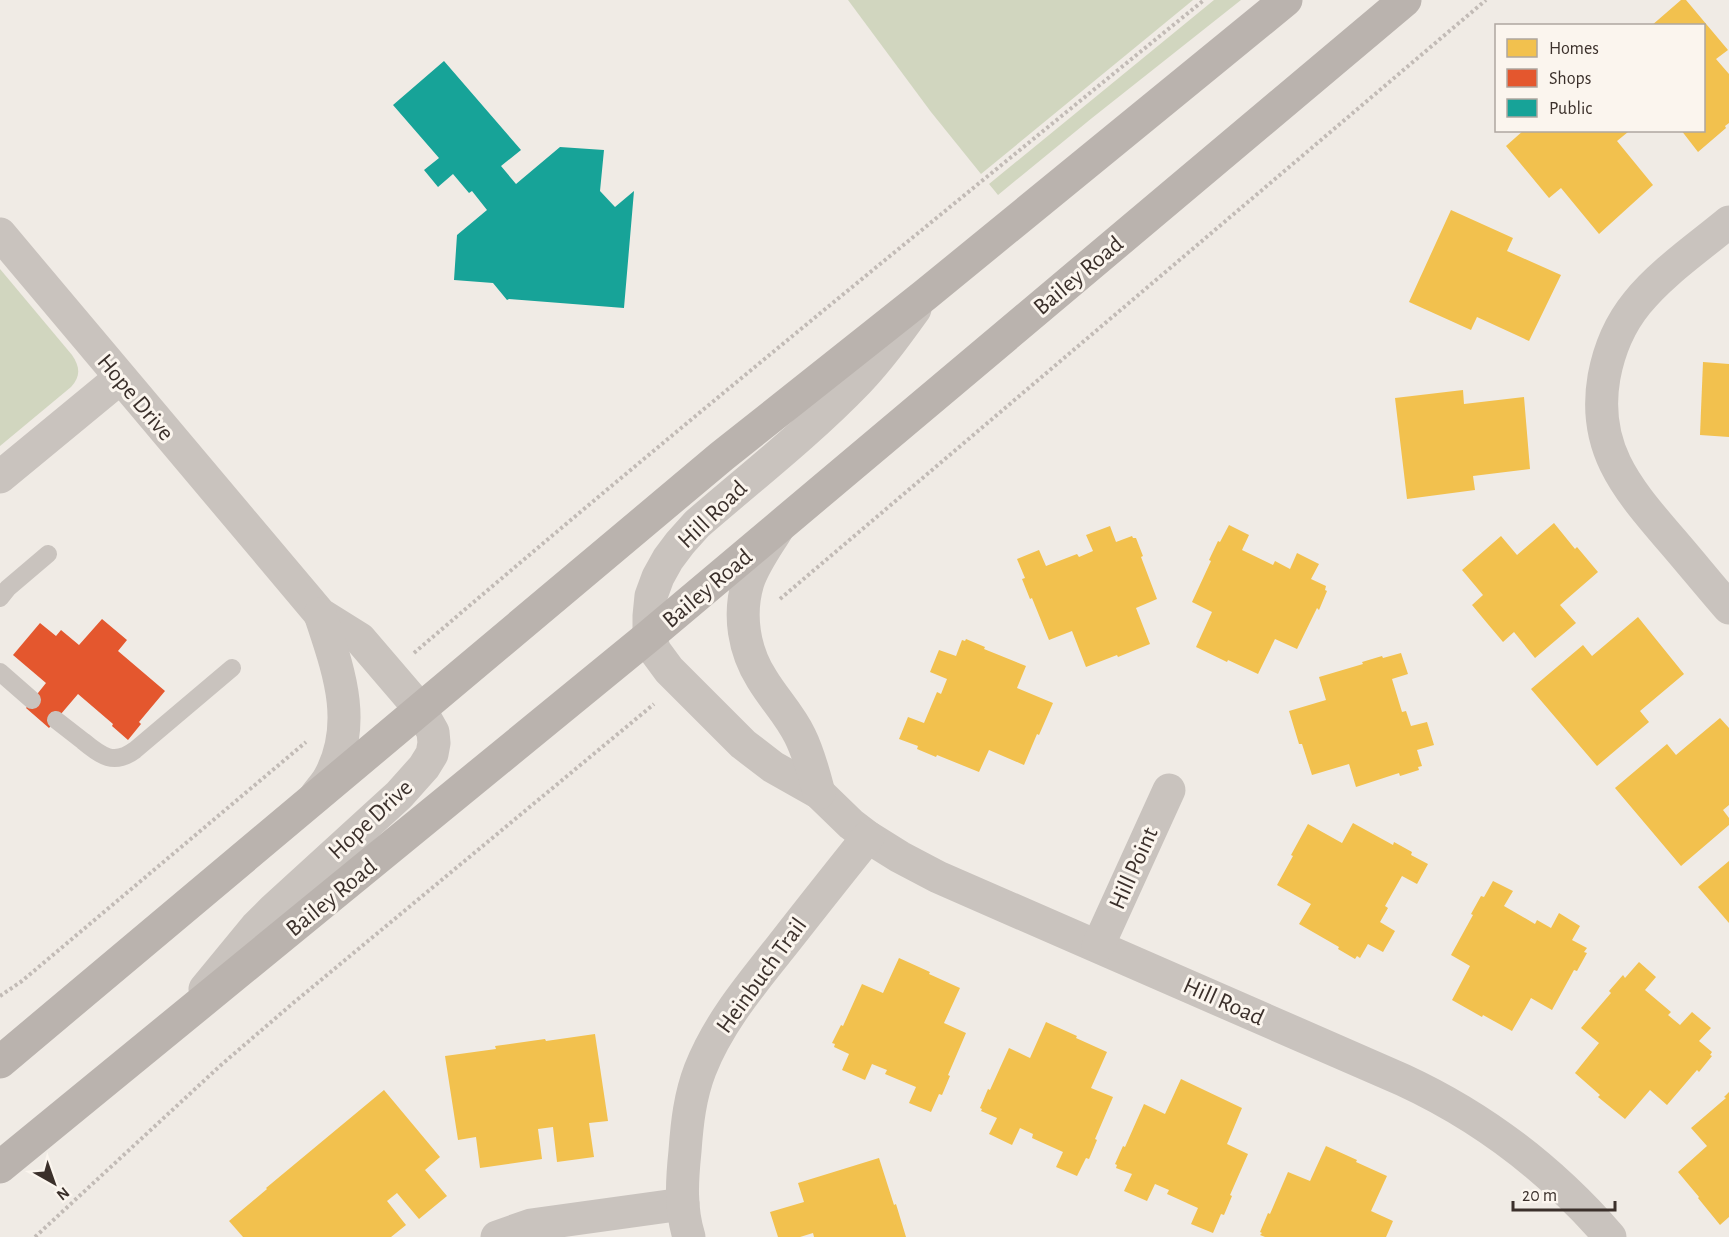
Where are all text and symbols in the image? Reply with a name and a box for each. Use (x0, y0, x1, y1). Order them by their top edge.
legend (1495, 24, 1705, 132)
text: Homes (1549, 40, 1599, 58)
text: Shops (1549, 70, 1591, 88)
text: Public (1549, 100, 1592, 118)
street label: Bailey Road (1029, 232, 1128, 320)
street label: Hope Drive (92, 350, 178, 446)
street label: Hill Road (674, 476, 752, 553)
street label: Bailey Road (658, 545, 757, 633)
street label: Hope Drive (324, 775, 417, 864)
street label: Hill Point (1105, 823, 1163, 913)
street label: Bailey Road (282, 854, 381, 941)
street label: Heinbuch Trail (712, 914, 811, 1038)
street label: Hill Road (1180, 974, 1268, 1030)
north arrow (24, 1153, 84, 1213)
scale bar (1513, 1174, 1615, 1212)
text: N (54, 1184, 72, 1203)
text: 20 m (1522, 1187, 1557, 1205)

